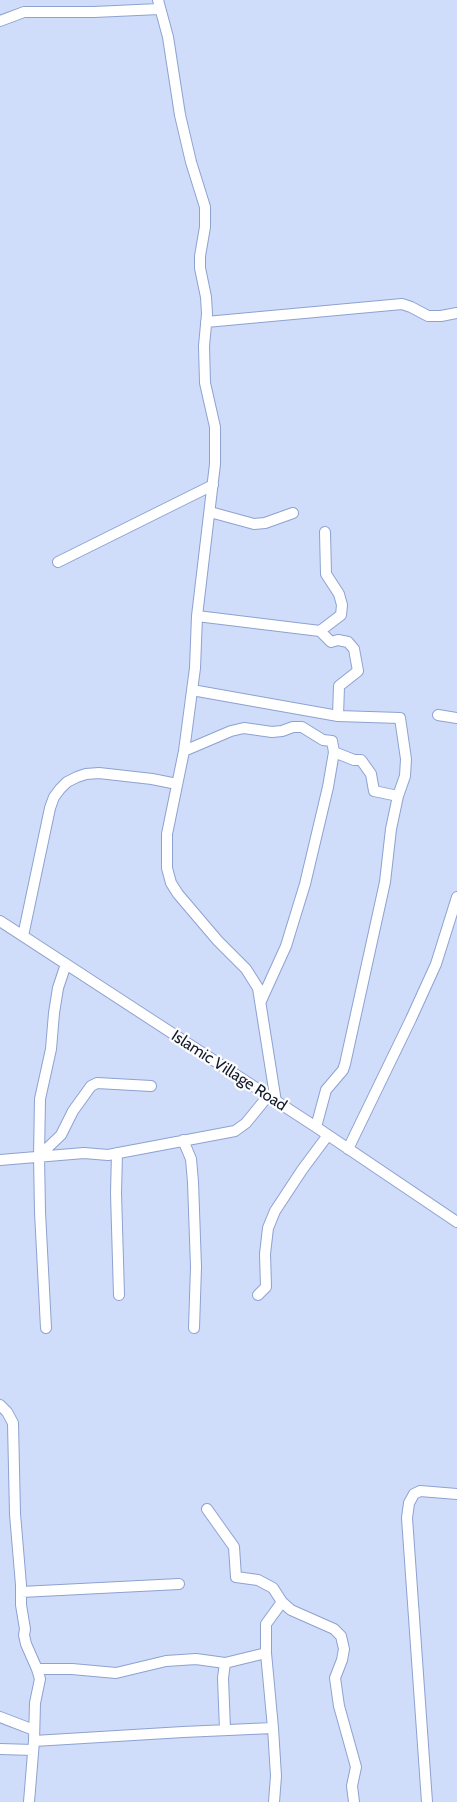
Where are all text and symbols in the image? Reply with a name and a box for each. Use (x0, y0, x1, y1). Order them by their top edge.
street label: Islamic Village Road (168, 1027, 290, 1115)

